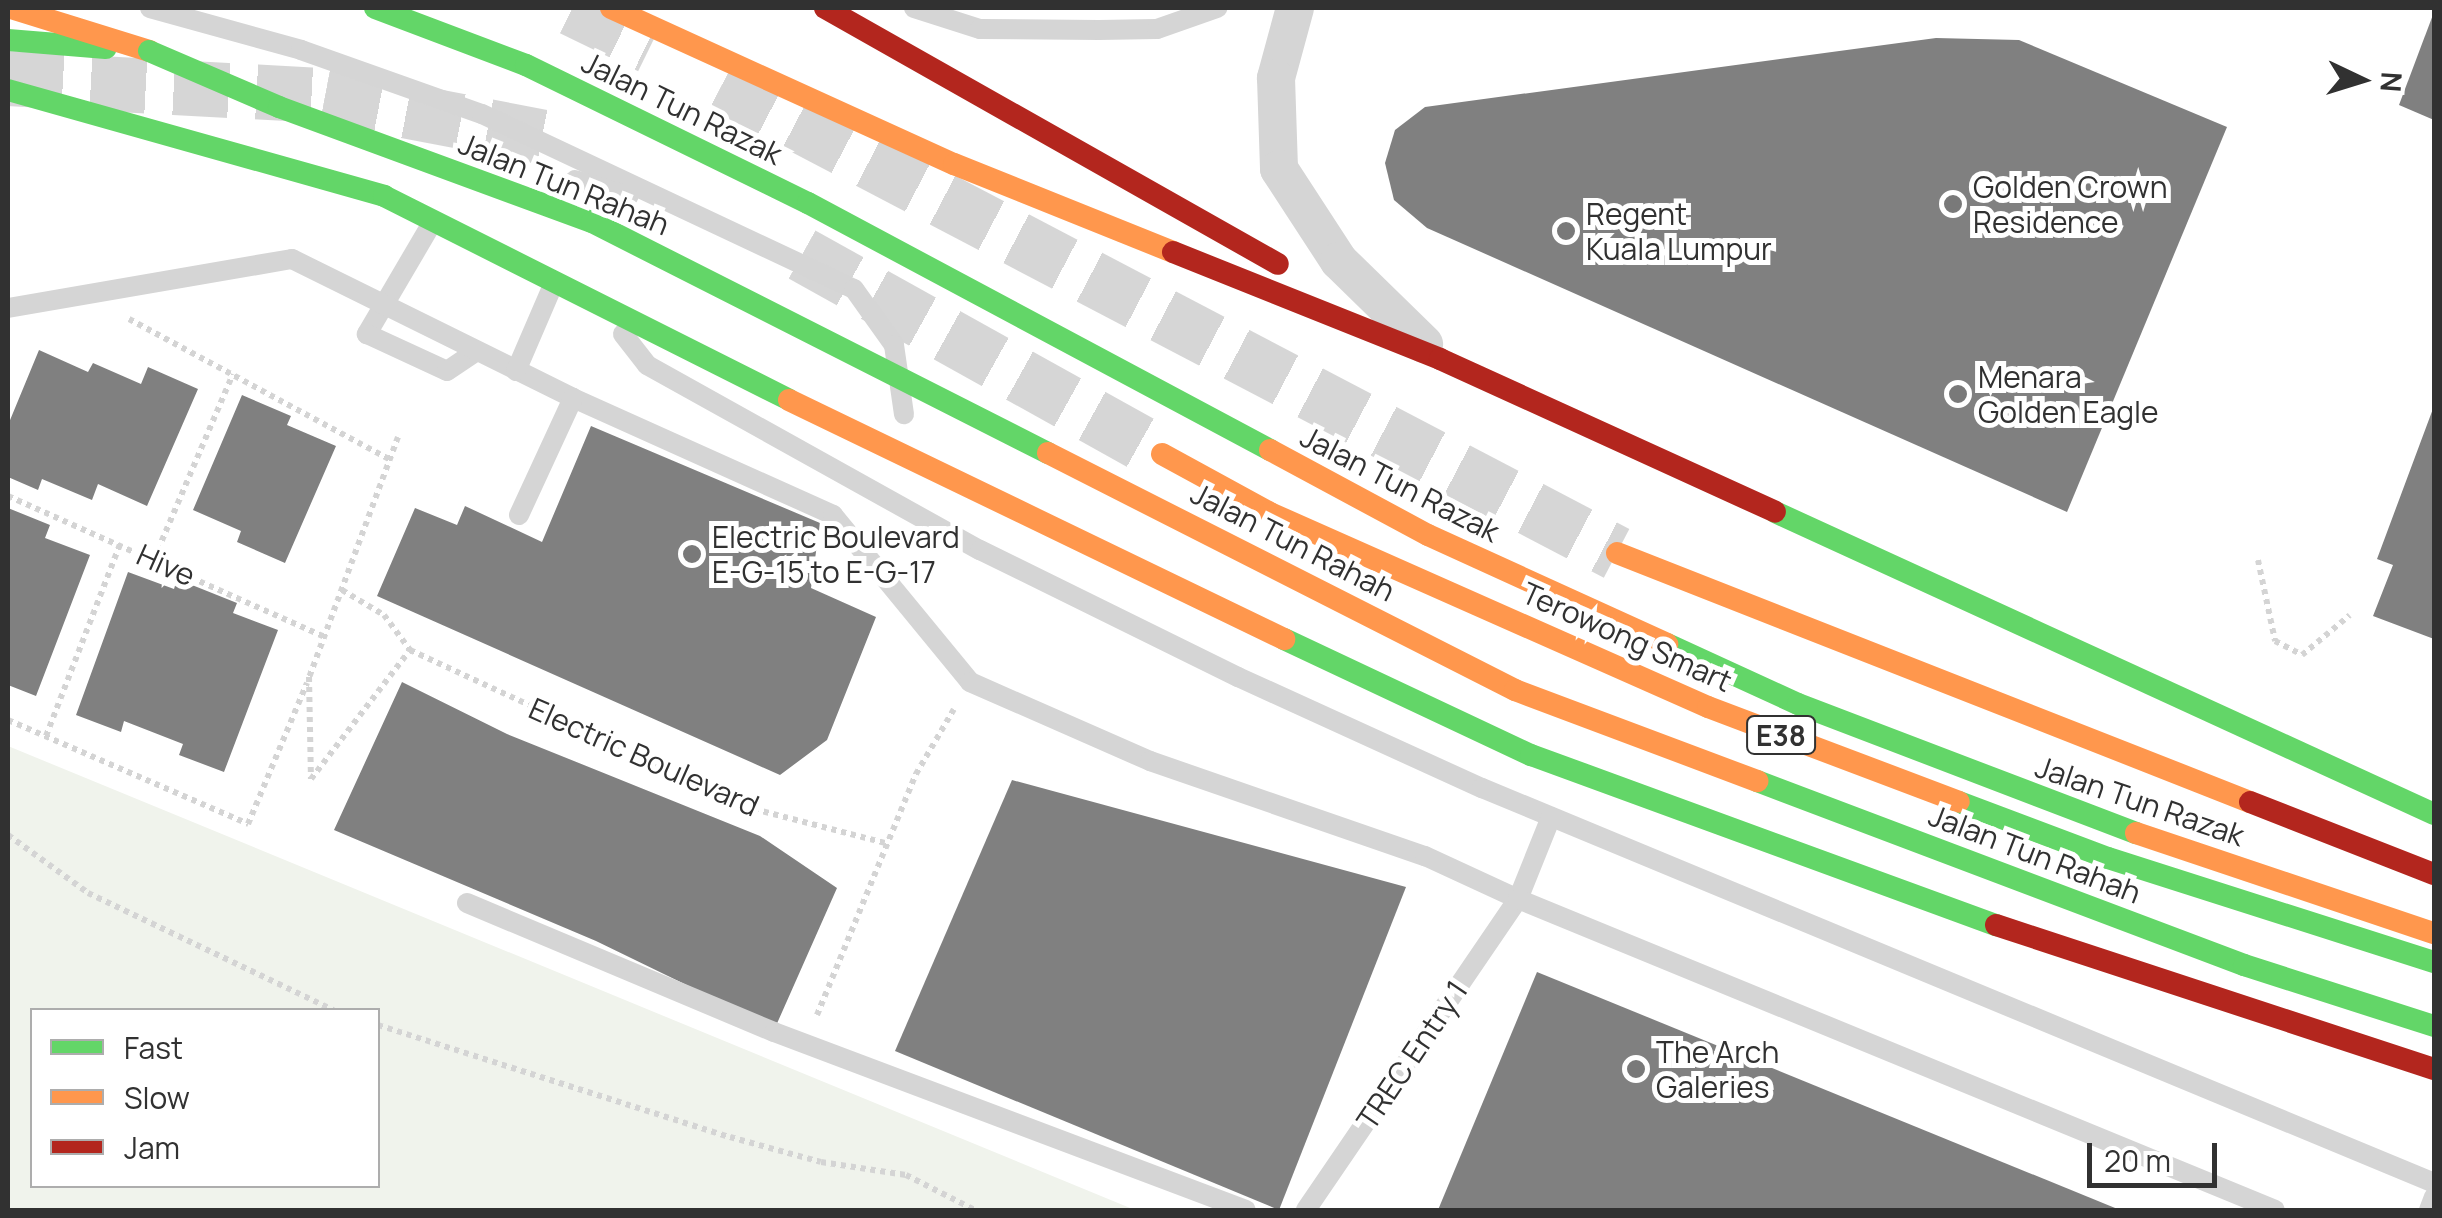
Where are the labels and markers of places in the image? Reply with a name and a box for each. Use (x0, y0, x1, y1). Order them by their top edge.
place label: Golden Crown Residence (1973, 169, 2168, 240)
marker: Golden Crown Residence (1942, 193, 1964, 215)
place label: Regent Kuala Lumpur (1586, 196, 1772, 266)
marker: Regent Kuala Lumpur (1555, 220, 1577, 242)
place label: Menara Golden Eagle (1978, 359, 2159, 430)
marker: Menara Golden Eagle (1947, 383, 1969, 405)
place label: Electric Boulevard E-G-15 to E-G-17 (712, 519, 960, 590)
marker: Electric Boulevard E-G-15 to E-G-17 (681, 543, 703, 565)
place label: The Arch Galeries (1656, 1034, 1779, 1104)
marker: The Arch Galeries (1625, 1058, 1647, 1080)

